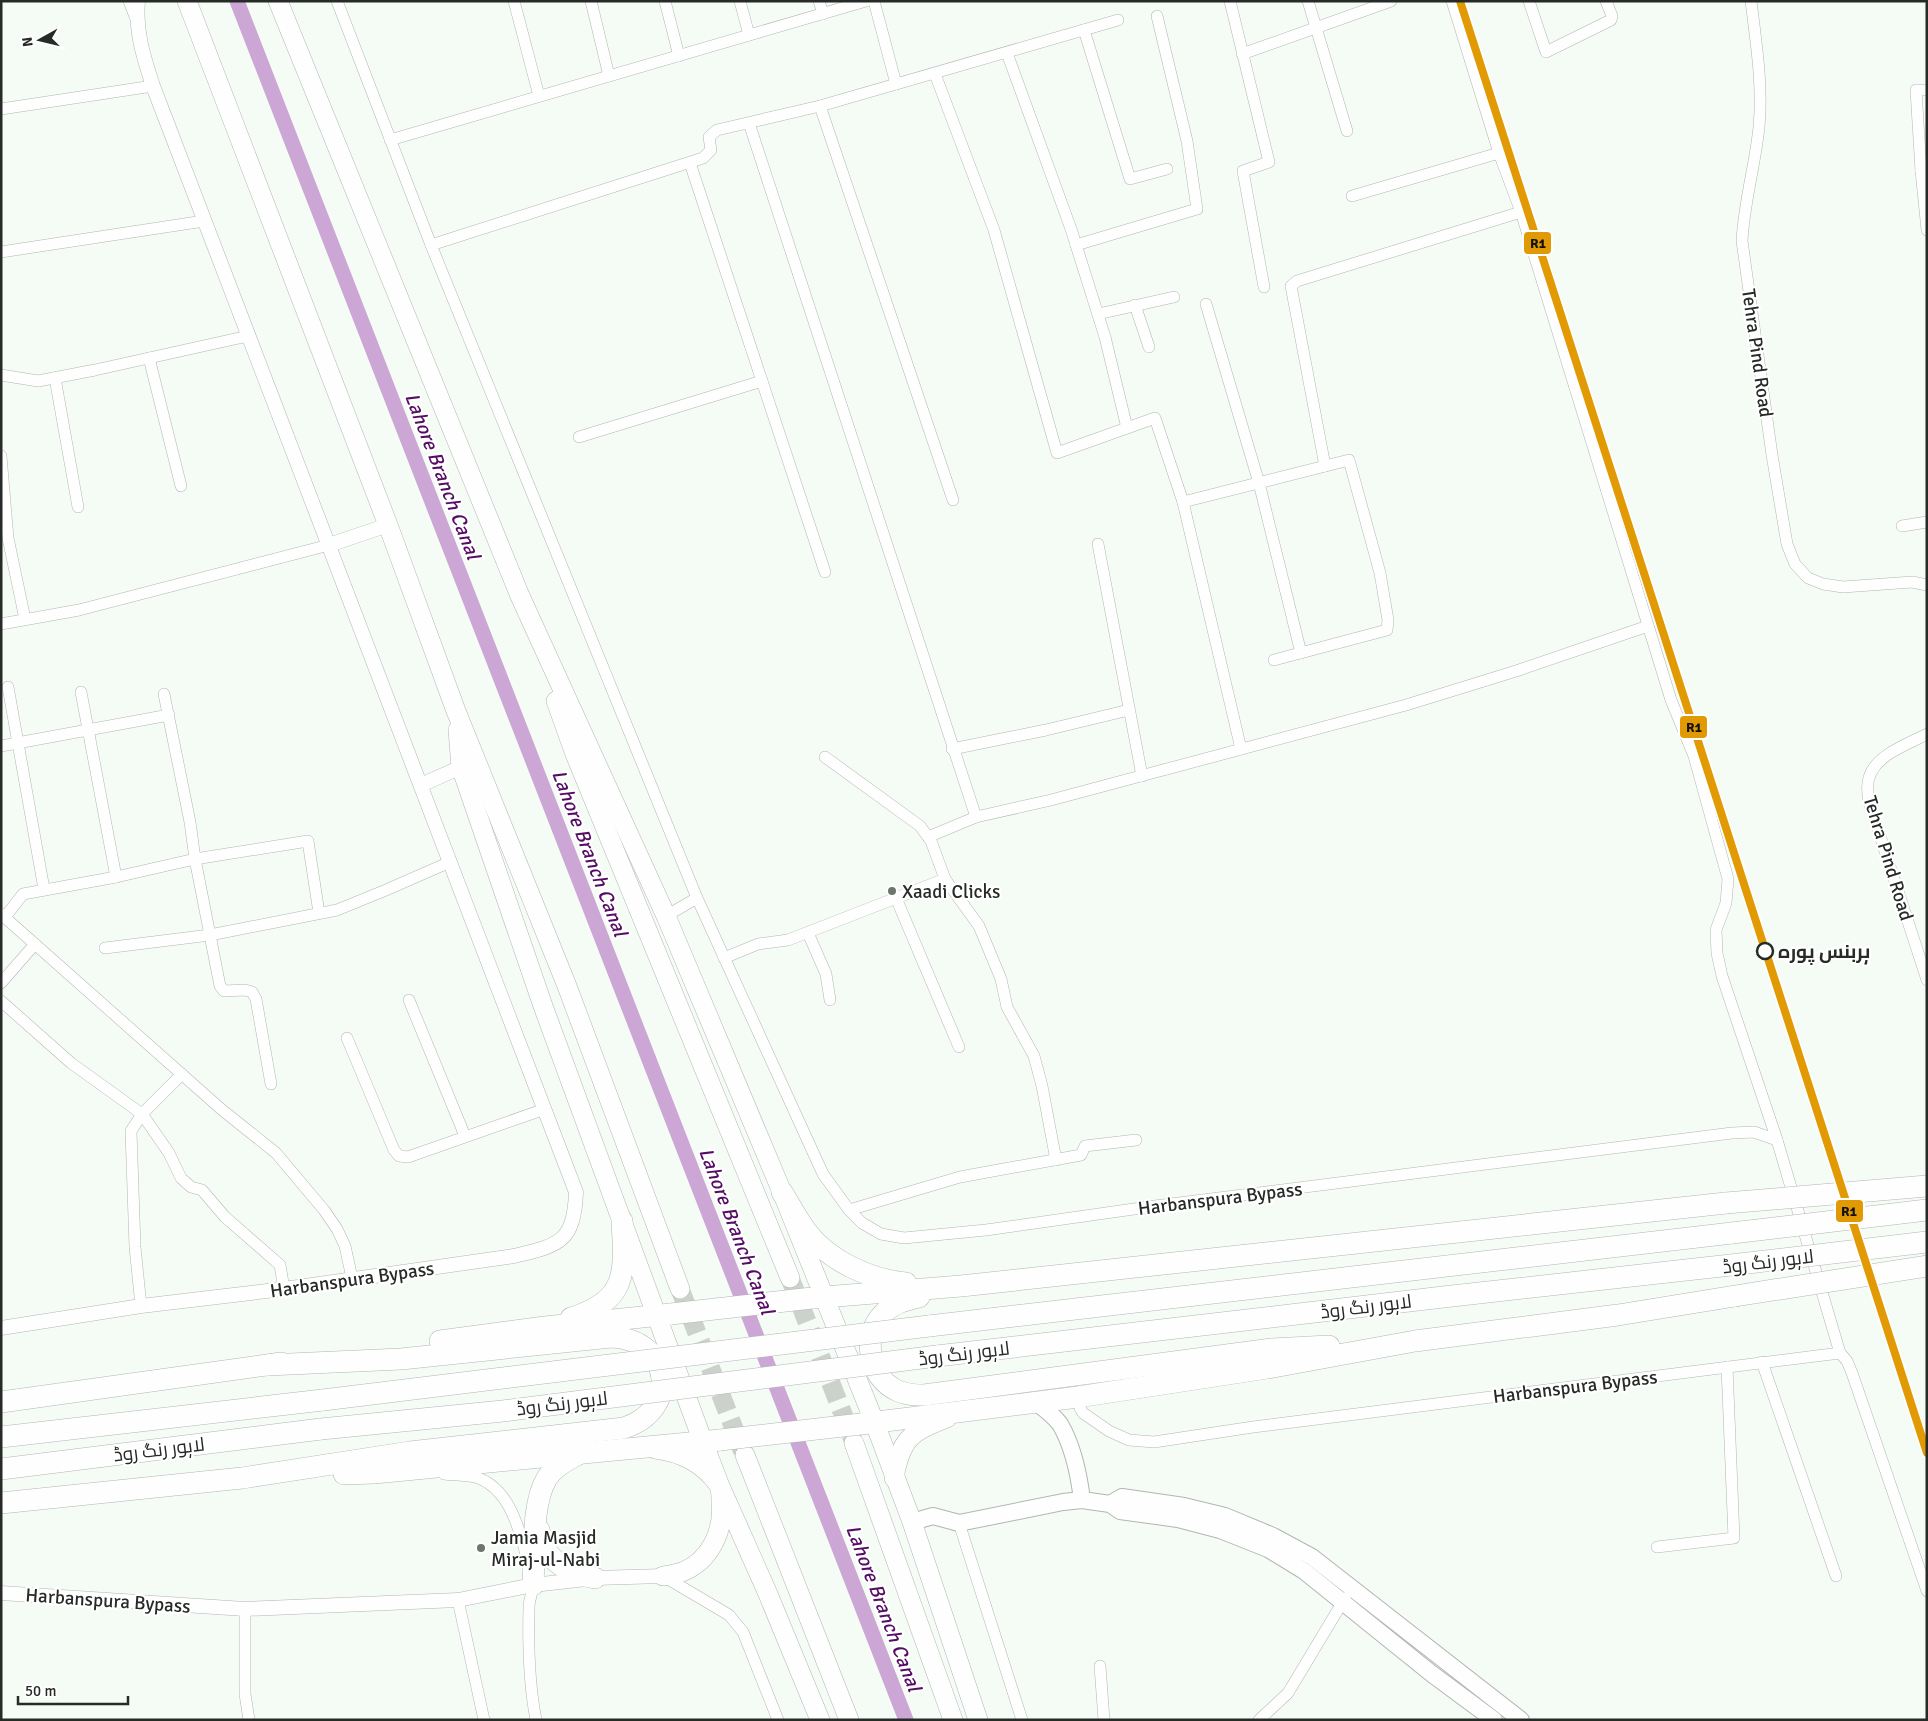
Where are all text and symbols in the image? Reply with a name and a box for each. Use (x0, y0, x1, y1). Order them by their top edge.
north arrow (15, 15, 65, 65)
text: N (19, 36, 37, 48)
line badge: R1 (1523, 231, 1552, 255)
text: R1 (1530, 235, 1547, 252)
street label: Tehra Pind Road (1736, 287, 1778, 419)
water label: Lahore Branch Canal (399, 389, 487, 565)
line badge: R1 (1679, 715, 1708, 739)
text: R1 (1686, 719, 1703, 736)
water label: Lahore Branch Canal (546, 766, 634, 942)
street label: Tehra Pind Road (1858, 793, 1918, 924)
place label: Xaadi Clicks (902, 880, 1000, 904)
marker: Xaadi Clicks (886, 885, 898, 897)
place label: ہربنس پورہ (1778, 940, 1870, 965)
marker: ہربنس پورہ (1756, 942, 1774, 960)
water label: Lahore Branch Canal (693, 1144, 781, 1320)
street label: Harbanspura Bypass (1137, 1177, 1304, 1221)
line badge: R1 (1835, 1199, 1864, 1223)
text: R1 (1841, 1203, 1858, 1220)
street label: لاہور رنگ روڈ (1721, 1244, 1815, 1279)
street label: Harbanspura Bypass (269, 1257, 436, 1303)
street label: لاہور رنگ روڈ (1319, 1289, 1413, 1324)
street label: لاہور رنگ روڈ (917, 1336, 1011, 1371)
street label: Harbanspura Bypass (1492, 1365, 1659, 1409)
street label: لاہور رنگ روڈ (515, 1386, 609, 1421)
street label: لاہور رنگ روڈ (112, 1432, 206, 1467)
water label: Lahore Branch Canal (840, 1521, 928, 1697)
place label: Jamia Masjid Miraj-ul-Nabi (491, 1526, 600, 1572)
marker: Jamia Masjid Miraj-ul-Nabi (475, 1542, 487, 1554)
street label: Harbanspura Bypass (25, 1583, 191, 1619)
scale bar (18, 1674, 128, 1706)
text: 50 m (25, 1682, 56, 1700)

